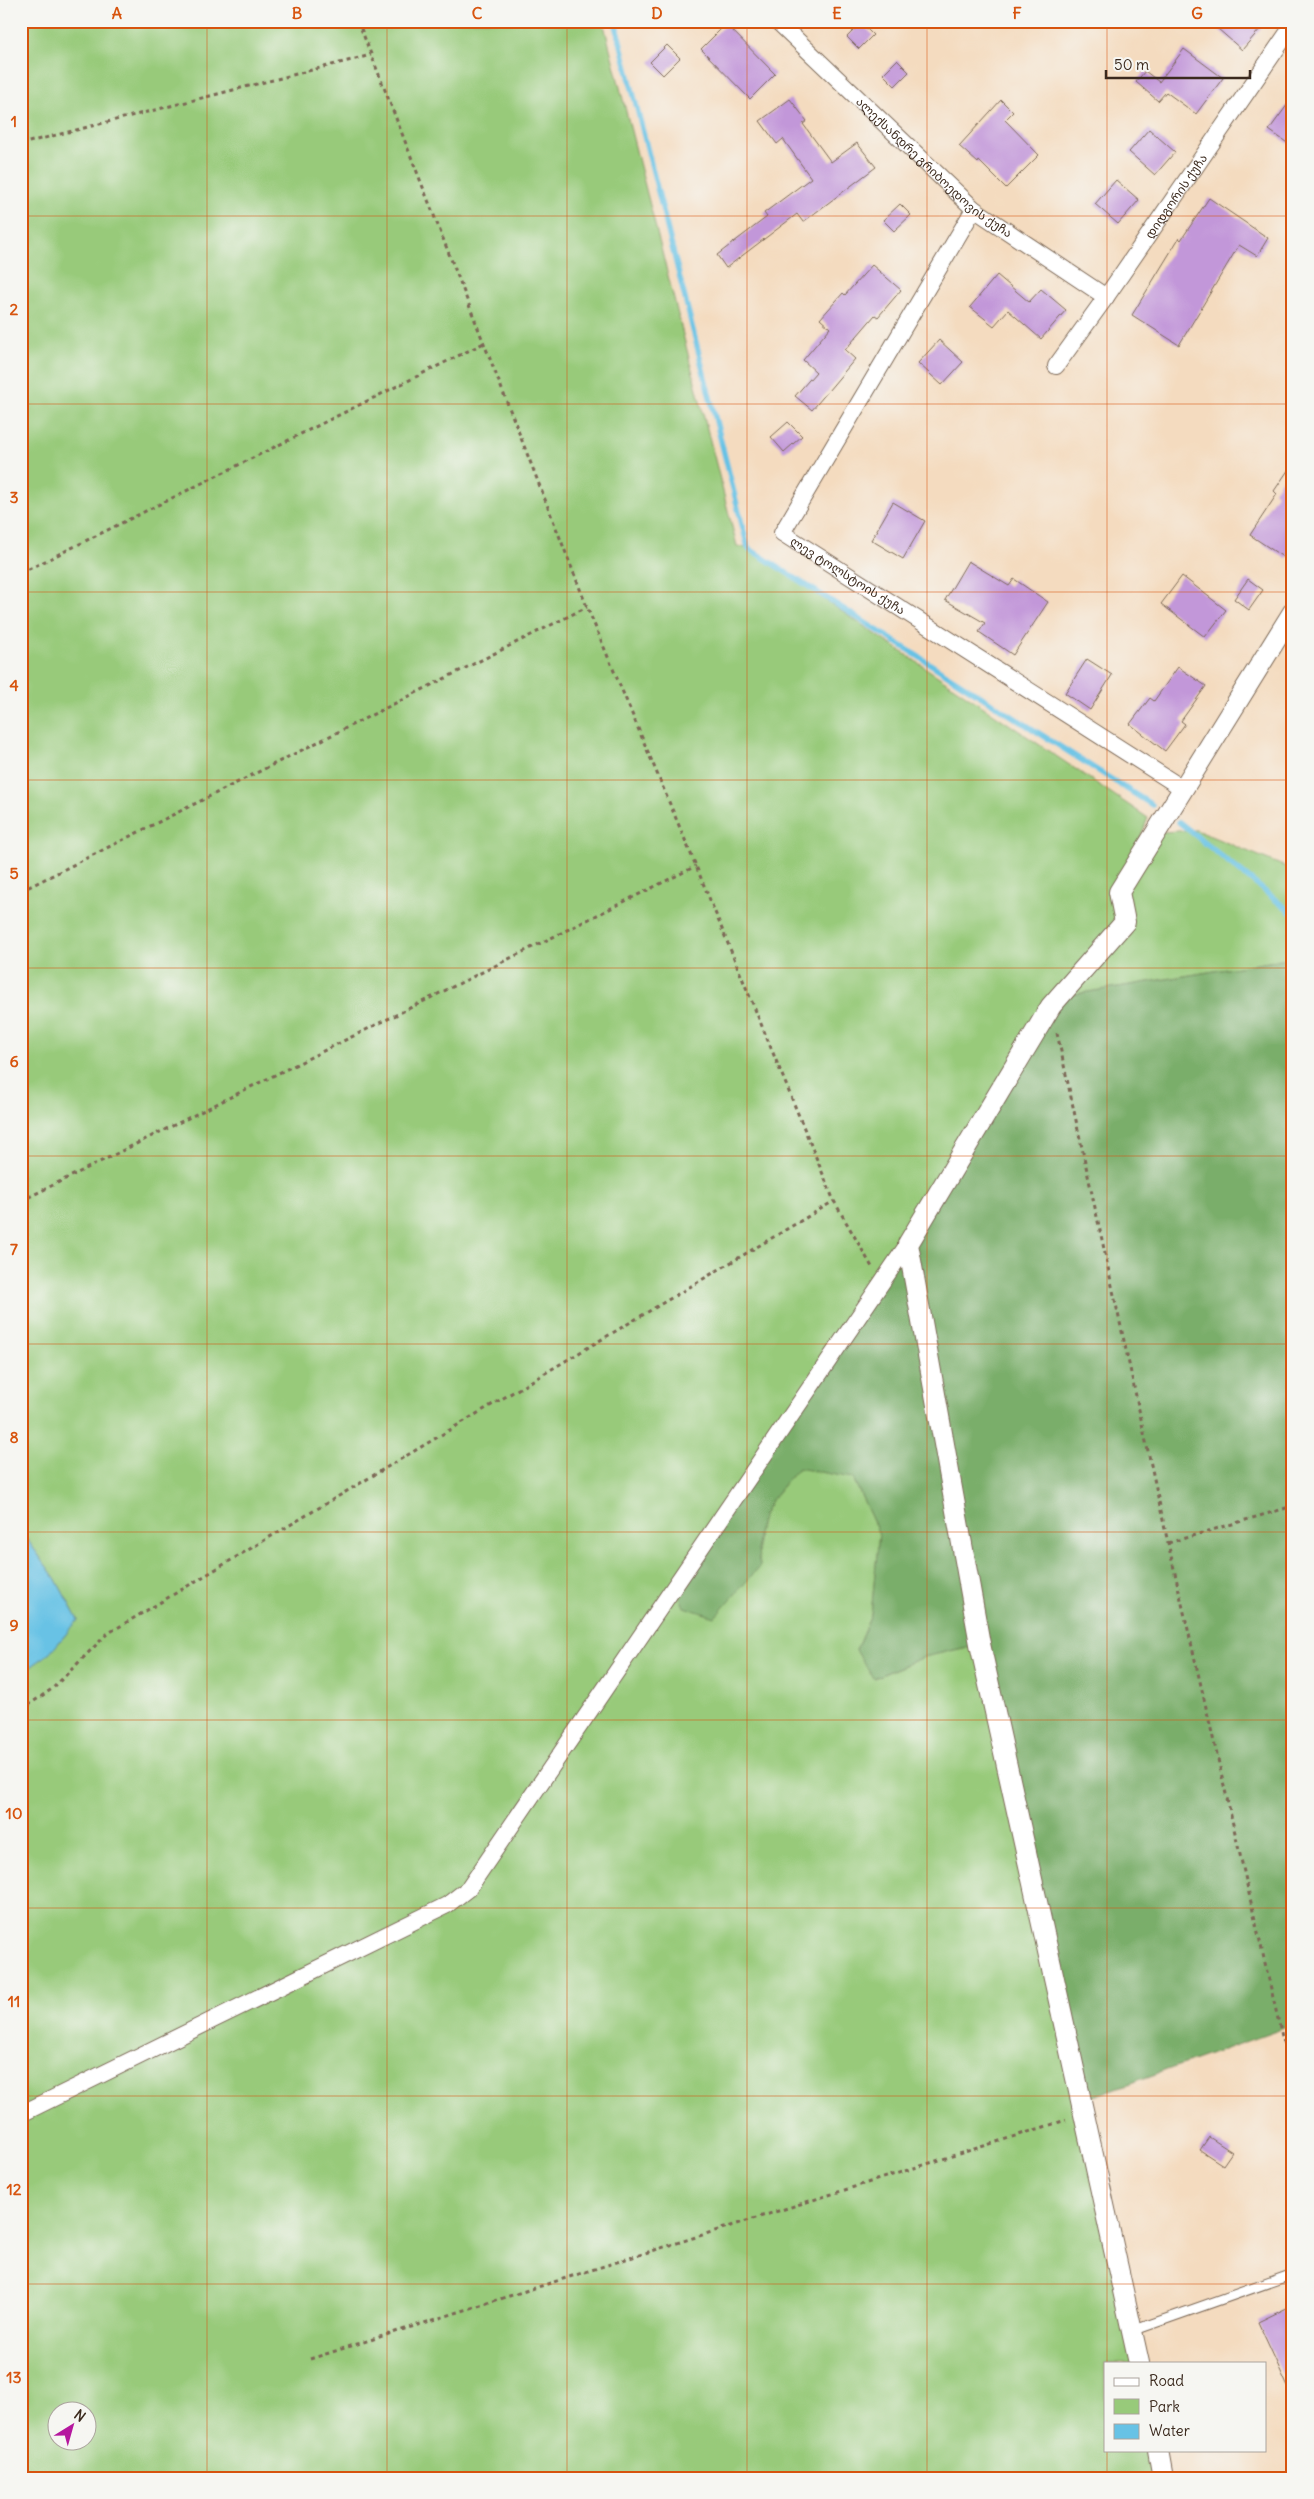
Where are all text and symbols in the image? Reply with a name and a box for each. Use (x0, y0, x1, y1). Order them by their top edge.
text: A (112, 3, 122, 23)
text: B (292, 3, 303, 23)
text: C (472, 3, 483, 23)
text: D (651, 3, 663, 23)
text: E (832, 3, 842, 23)
text: F (1012, 3, 1022, 23)
text: G (1191, 3, 1203, 23)
scale bar (1106, 48, 1250, 80)
text: 50 m (1114, 55, 1149, 74)
street label: ალექსანდრე გრიბოედოვის ქუჩა (854, 94, 1015, 240)
text: 1 (11, 111, 17, 131)
street label: დიდგორის ქუჩა (1141, 151, 1210, 241)
text: 2 (10, 299, 19, 319)
text: 3 (9, 487, 19, 507)
street label: ლევ ტოლსტოის ქუჩა (787, 533, 908, 617)
text: 4 (9, 675, 19, 695)
text: 5 (9, 863, 19, 883)
text: 6 (9, 1051, 19, 1071)
text: 7 (10, 1239, 18, 1259)
text: 8 (9, 1427, 19, 1447)
text: 9 (9, 1615, 19, 1635)
text: 10 (6, 1803, 22, 1823)
text: 11 (8, 1991, 20, 2011)
text: 12 (6, 2179, 22, 2199)
legend (1104, 2362, 1266, 2452)
text: 13 (6, 2367, 22, 2387)
text: Road (1149, 2371, 1184, 2390)
text: Park (1149, 2397, 1180, 2416)
north arrow (48, 2402, 98, 2452)
text: N (71, 2406, 89, 2426)
text: Water (1149, 2421, 1190, 2440)

